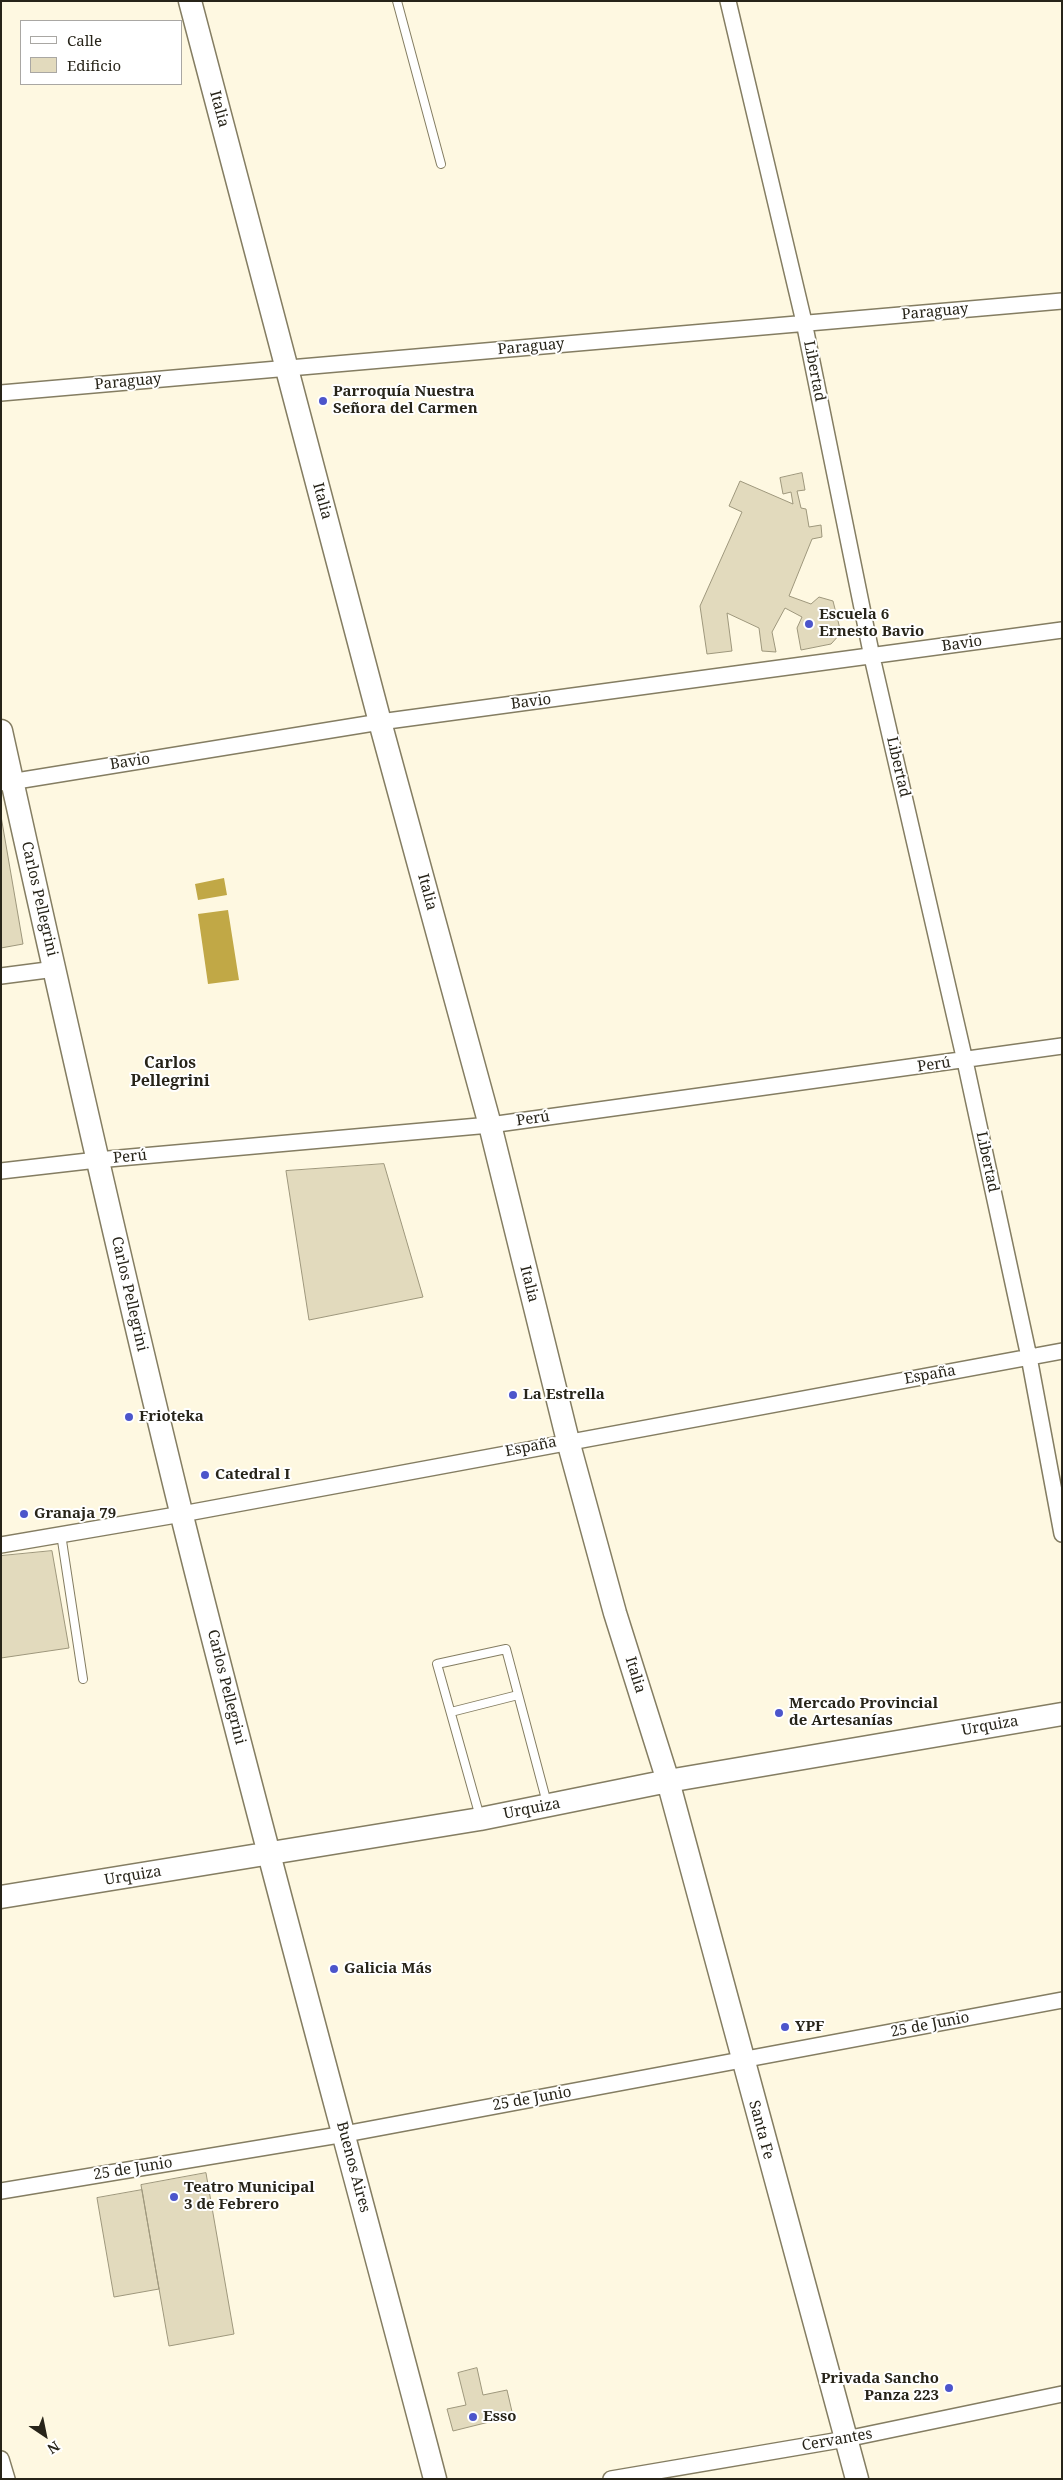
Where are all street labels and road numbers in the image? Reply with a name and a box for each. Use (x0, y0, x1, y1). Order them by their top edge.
street label: Italia (206, 89, 232, 129)
street label: Paraguay (901, 300, 969, 324)
street label: Paraguay (497, 335, 565, 359)
street label: Libertad (799, 339, 829, 403)
street label: Paraguay (94, 370, 162, 394)
street label: Italia (309, 481, 335, 521)
street label: Bavio (941, 632, 983, 656)
street label: Bavio (510, 691, 552, 713)
street label: Libertad (882, 735, 914, 799)
street label: Bavio (109, 750, 151, 774)
street label: Carlos Pellegrini (17, 840, 61, 958)
street label: Italia (414, 872, 440, 912)
street label: Perú (916, 1054, 952, 1076)
street label: Perú (515, 1108, 551, 1130)
street label: Libertad (972, 1130, 1002, 1194)
street label: Perú (112, 1147, 148, 1167)
street label: Carlos Pellegrini (107, 1235, 151, 1353)
street label: Italia (516, 1264, 542, 1304)
street label: España (903, 1362, 957, 1388)
street label: España (504, 1433, 558, 1461)
street label: Carlos Pellegrini (203, 1628, 249, 1746)
street label: Italia (621, 1655, 649, 1695)
street label: Urquiza (960, 1712, 1020, 1740)
street label: Urquiza (502, 1795, 562, 1823)
street label: Urquiza (103, 1863, 163, 1889)
street label: 25 de Junio (889, 2009, 971, 2041)
street label: 25 de Junio (491, 2083, 573, 2115)
street label: Santa Fe (745, 2099, 777, 2161)
street label: Buenos Aires (332, 2119, 374, 2215)
street label: 25 de Junio (92, 2154, 174, 2184)
street label: Cervantes (800, 2425, 874, 2455)

